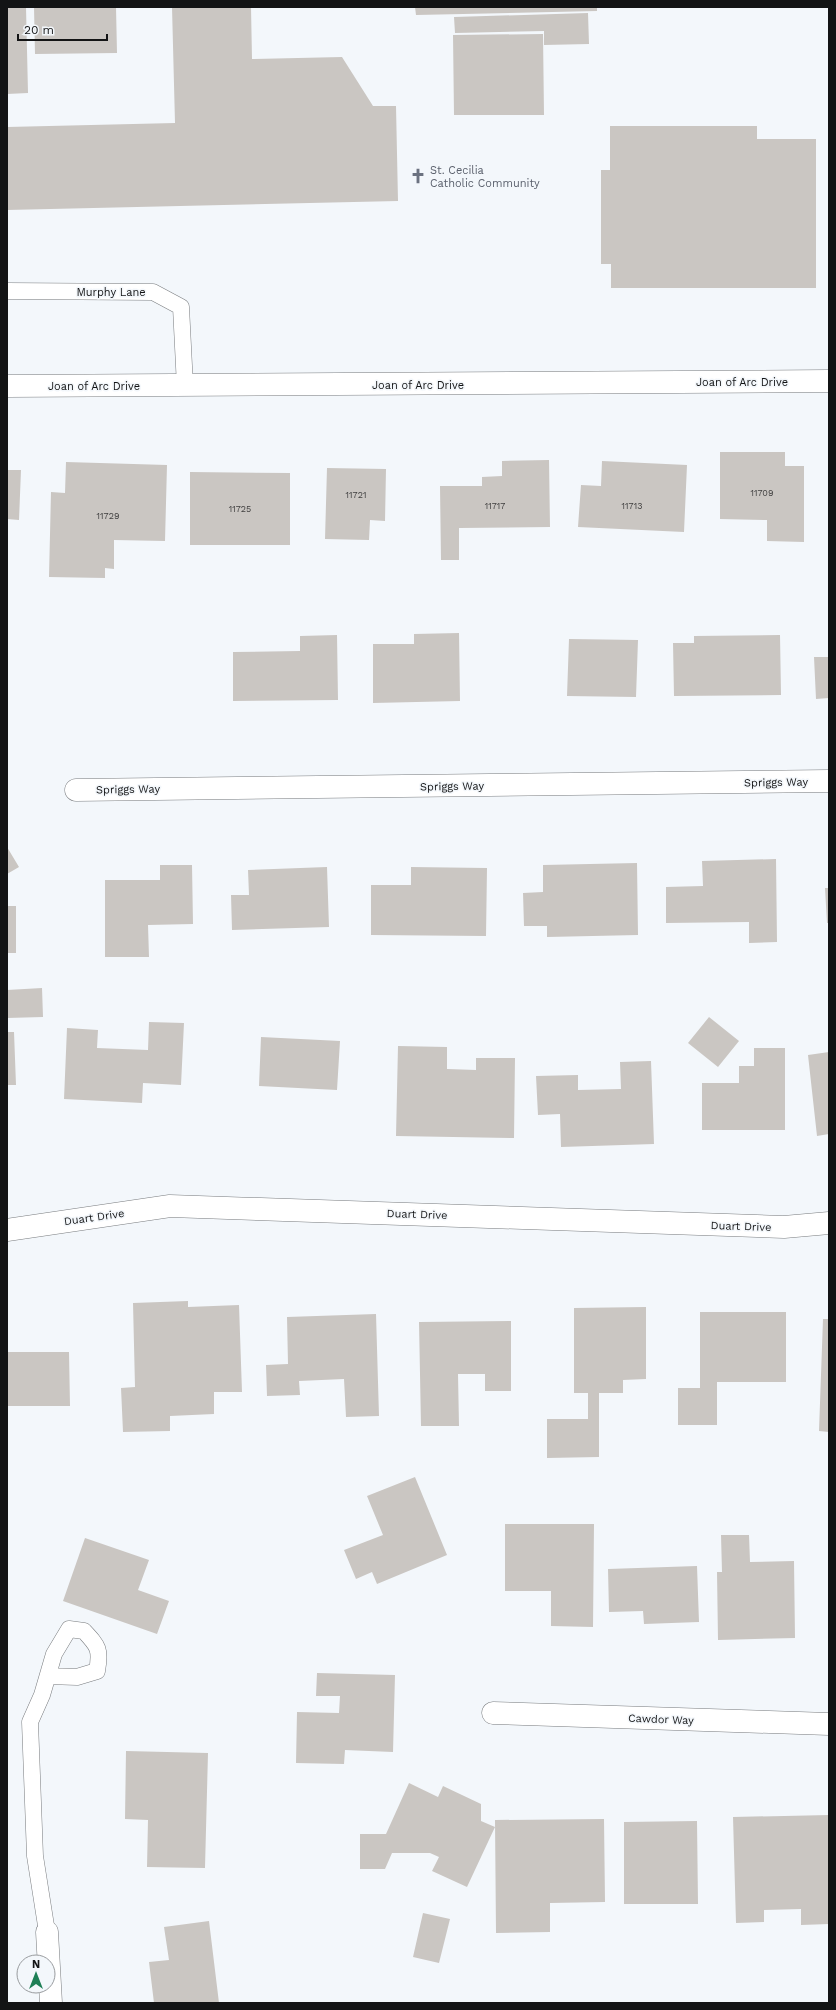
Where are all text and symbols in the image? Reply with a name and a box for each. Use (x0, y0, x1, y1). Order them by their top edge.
scale bar (18, 16, 107, 42)
text: 20 m (24, 23, 54, 37)
place label: St. Cecilia Catholic Community (430, 164, 540, 190)
church icon: St. Cecilia Catholic Community (409, 167, 427, 185)
street label: Murphy Lane (76, 286, 146, 299)
street label: Joan of Arc Drive (696, 376, 788, 389)
street label: Joan of Arc Drive (372, 379, 464, 392)
street label: Joan of Arc Drive (48, 380, 140, 393)
house number: 11709 (750, 488, 774, 498)
house number: 11721 (346, 490, 366, 500)
house number: 11717 (485, 501, 505, 511)
house number: 11713 (622, 501, 642, 511)
house number: 11725 (229, 504, 251, 514)
house number: 11729 (97, 511, 119, 521)
street label: Spriggs Way (744, 775, 808, 790)
street label: Spriggs Way (420, 779, 484, 794)
street label: Spriggs Way (96, 782, 160, 797)
street label: Duart Drive (63, 1207, 125, 1228)
street label: Duart Drive (386, 1207, 448, 1222)
street label: Duart Drive (710, 1219, 772, 1234)
street label: Cawdor Way (628, 1712, 694, 1727)
north arrow (16, 1954, 56, 1994)
text: N (32, 1958, 40, 1971)

